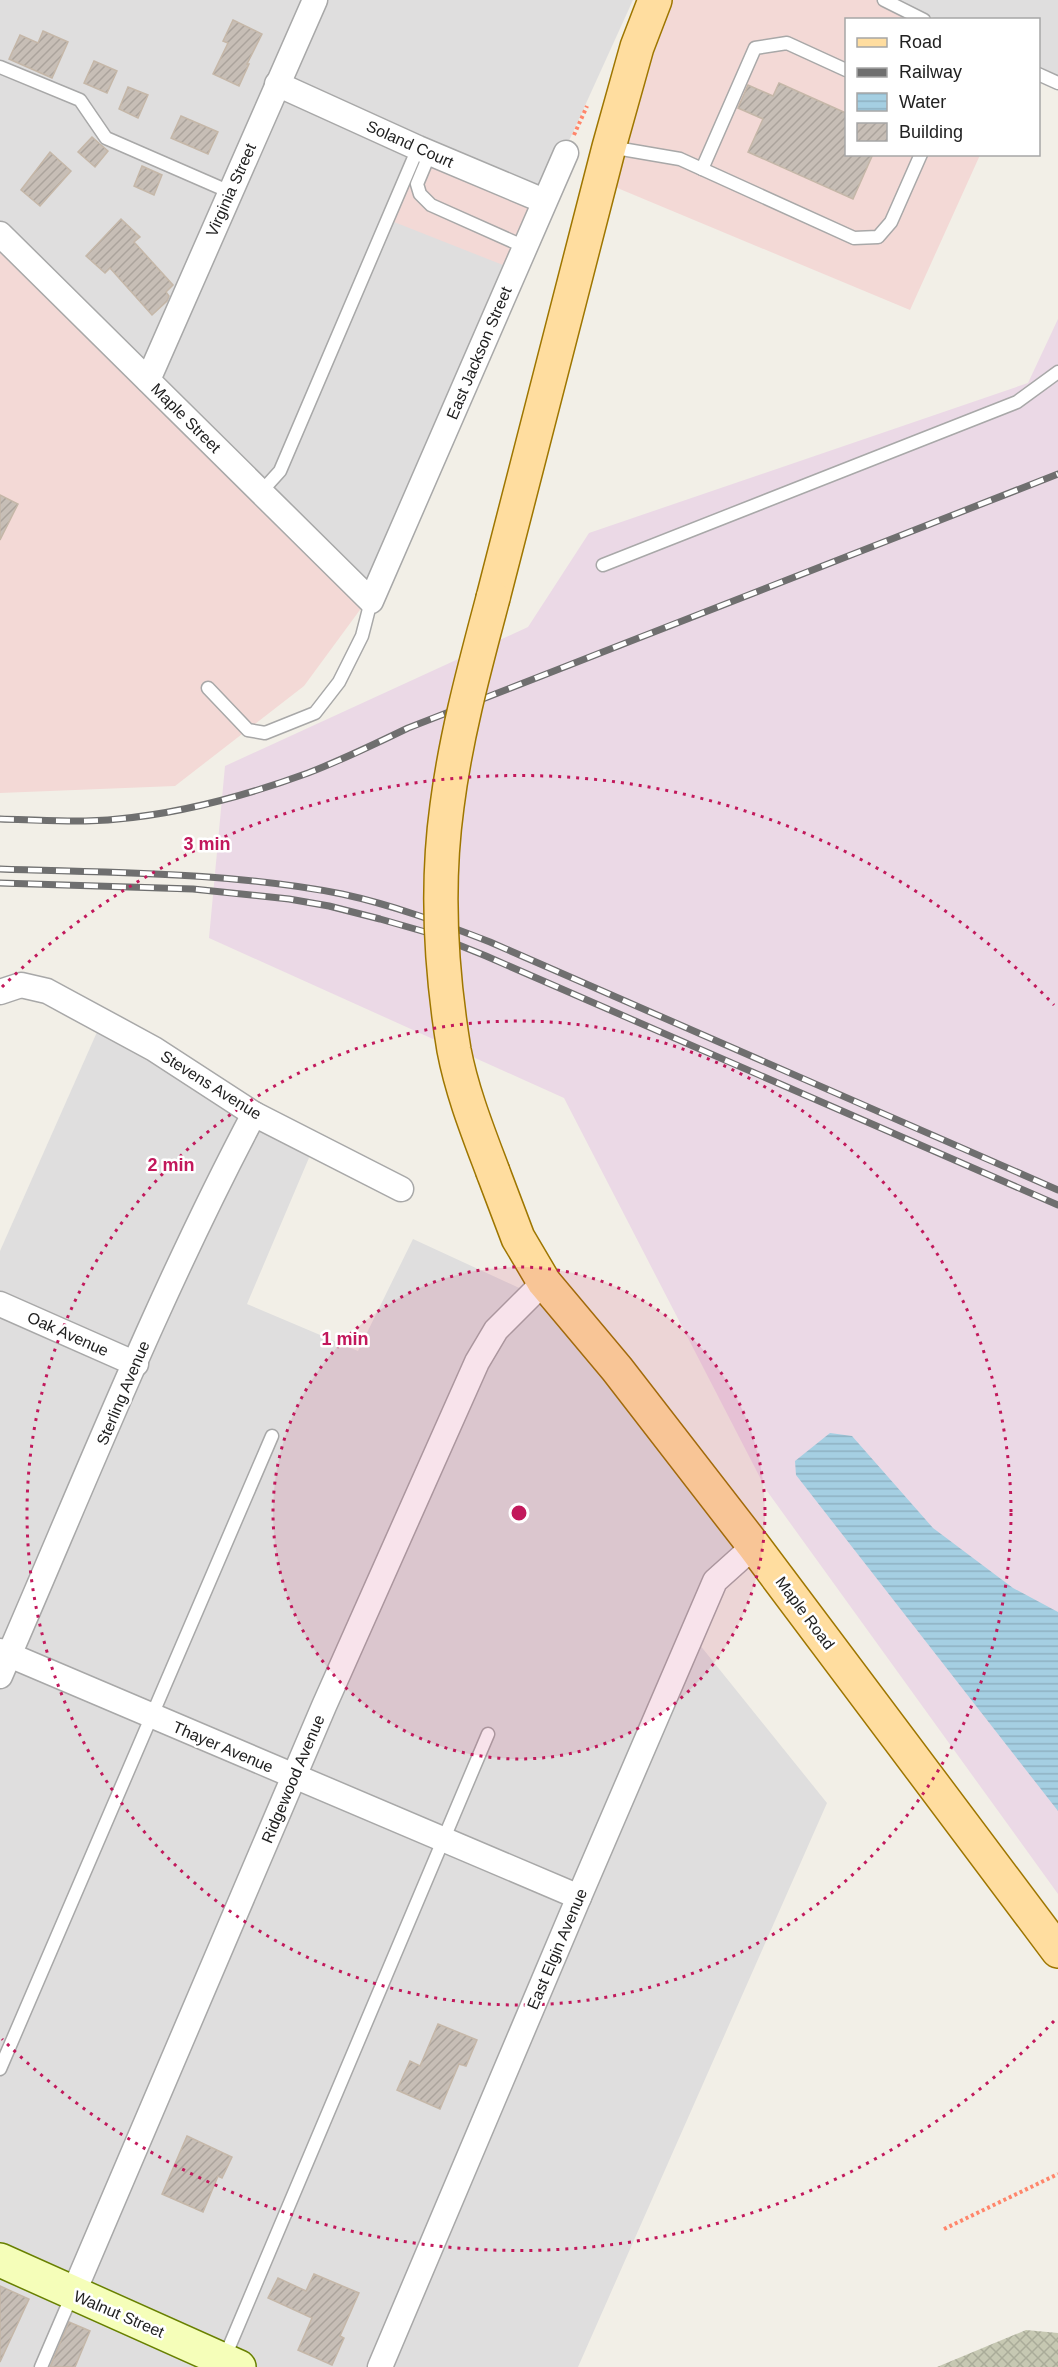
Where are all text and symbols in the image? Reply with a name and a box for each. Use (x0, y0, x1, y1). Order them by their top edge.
legend (845, 18, 1040, 156)
text: Road (899, 32, 942, 52)
text: Railway (899, 62, 962, 82)
text: Water (899, 92, 946, 112)
street label: Soland Court (364, 117, 457, 171)
text: Building (899, 122, 963, 142)
street label: Virginia Street (203, 140, 259, 239)
street label: East Jackson Street (443, 284, 515, 422)
street label: Maple Street (148, 380, 224, 456)
text: 3 min (183, 834, 231, 854)
street label: Stevens Avenue (158, 1047, 264, 1123)
text: 2 min (147, 1155, 195, 1175)
street label: Oak Avenue (25, 1309, 111, 1359)
text: 1 min (321, 1329, 369, 1349)
street label: Sterling Avenue (93, 1338, 153, 1448)
centre of rings (509, 1503, 529, 1523)
street label: Maple Road (772, 1573, 838, 1653)
street label: Ridgewood Avenue (258, 1712, 328, 1846)
street label: Thayer Avenue (170, 1718, 276, 1776)
street label: East Elgin Avenue (524, 1886, 590, 2012)
street label: Walnut Street (71, 2287, 167, 2341)

